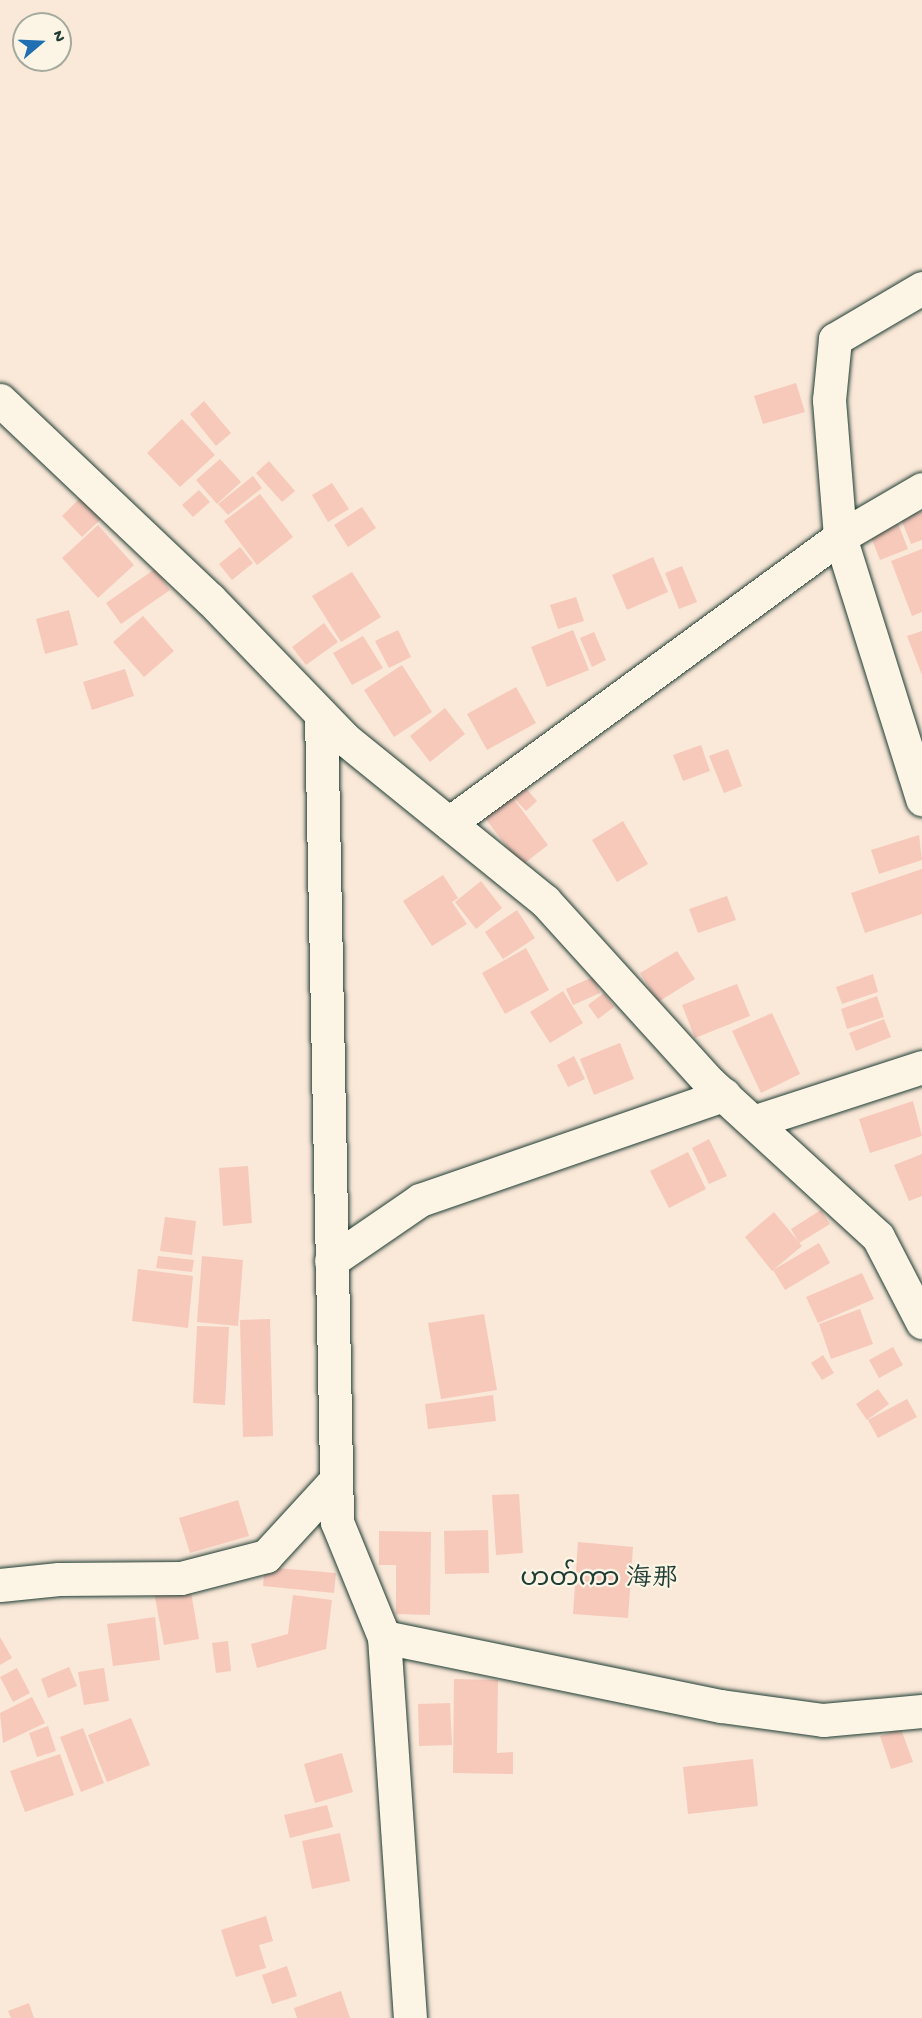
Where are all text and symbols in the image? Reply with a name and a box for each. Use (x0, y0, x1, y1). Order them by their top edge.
north arrow (12, 12, 72, 72)
text: N (47, 29, 68, 45)
district label: ဟတ်ကာ 海那 (520, 1565, 678, 1597)

